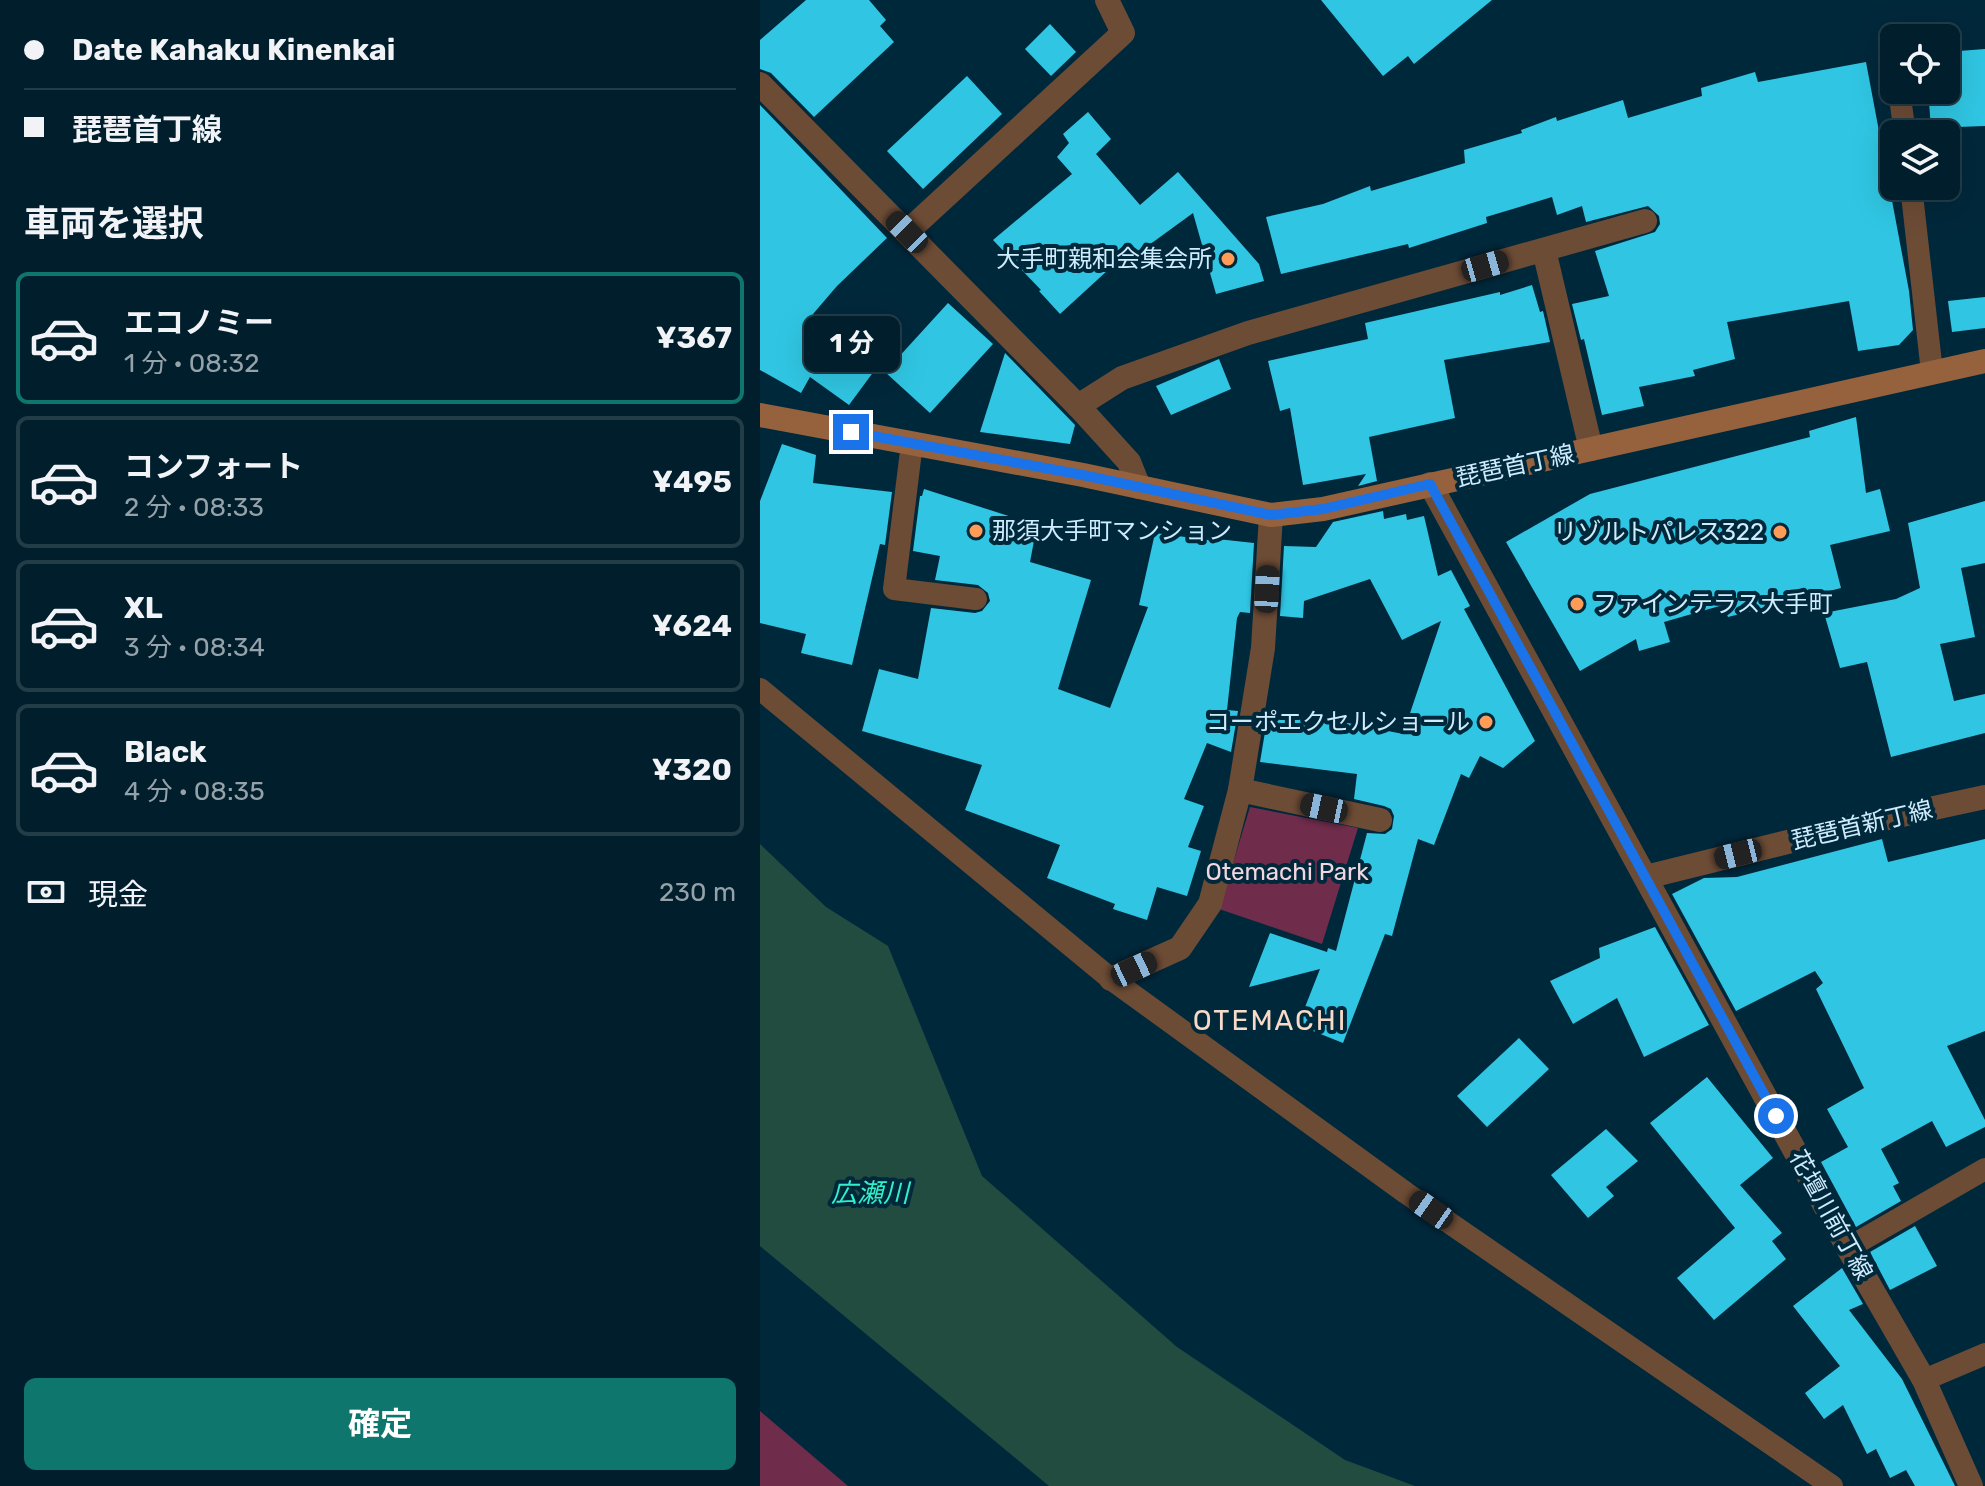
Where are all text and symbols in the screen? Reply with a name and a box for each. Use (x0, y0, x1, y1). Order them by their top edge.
map controls (1880, 24, 1960, 200)
button: locate (1880, 24, 1960, 104)
text: Date Kahaku Kinenkai (72, 32, 395, 68)
text: 琵琶首丁線 (72, 112, 222, 148)
button: layers (1880, 120, 1960, 200)
text: 車両を選択 (24, 202, 204, 245)
car (882, 207, 932, 257)
place label: 大手町親和会集会所 (996, 245, 1212, 273)
car (1459, 248, 1511, 284)
marker: 大手町親和会集会所 (1219, 250, 1237, 268)
icon: car (28, 302, 100, 374)
text: エコノミー (124, 305, 274, 341)
callout: 1 分 (803, 316, 899, 372)
text: ¥367 (656, 320, 732, 356)
text: 1 分 (830, 328, 874, 359)
text: 1 分 · 08:32 (124, 348, 259, 379)
route end (833, 414, 869, 450)
street label: 琵琶首丁線 (1453, 440, 1577, 492)
icon: car (28, 446, 100, 518)
text: コンフォート (124, 449, 303, 485)
text: ¥495 (652, 464, 732, 500)
text: 2 分 · 08:33 (124, 492, 264, 523)
place label: 那須大手町マンション (992, 517, 1232, 545)
place label: リゾルトパレス322 (1553, 518, 1764, 546)
marker: 那須大手町マンション (967, 522, 985, 540)
marker: リゾルトパレス322 (1771, 523, 1789, 541)
car (1254, 564, 1280, 614)
icon: car (28, 590, 100, 662)
text: XL (124, 590, 163, 626)
place label: ファインテラス大手町 (1593, 590, 1833, 618)
marker: ファインテラス大手町 (1568, 595, 1586, 613)
text: ¥624 (652, 608, 732, 644)
text: 3 分 · 08:34 (124, 632, 265, 663)
place label: コーポエクセルショール (1206, 708, 1470, 736)
marker: コーポエクセルショール (1477, 713, 1495, 731)
icon: car (28, 734, 100, 806)
text: Black (124, 734, 207, 770)
text: ¥320 (652, 752, 732, 788)
text: 4 分 · 08:35 (124, 776, 265, 807)
car (1298, 791, 1350, 825)
street label: 琵琶首新丁線 (1789, 795, 1935, 855)
car (1712, 837, 1764, 871)
park label: Otemachi Park (1205, 858, 1369, 886)
icon: cash (24, 870, 68, 914)
text: 現金 (88, 877, 148, 913)
text: 230 m (659, 877, 736, 908)
car (1107, 948, 1161, 990)
district label: OTEMACHI (1193, 1004, 1347, 1037)
route start (1758, 1098, 1794, 1134)
street label: 花壇川前丁線 (1784, 1145, 1878, 1285)
water label: 広瀬川 (831, 1178, 912, 1209)
car (1404, 1186, 1458, 1234)
button: 確定 (24, 1378, 736, 1470)

